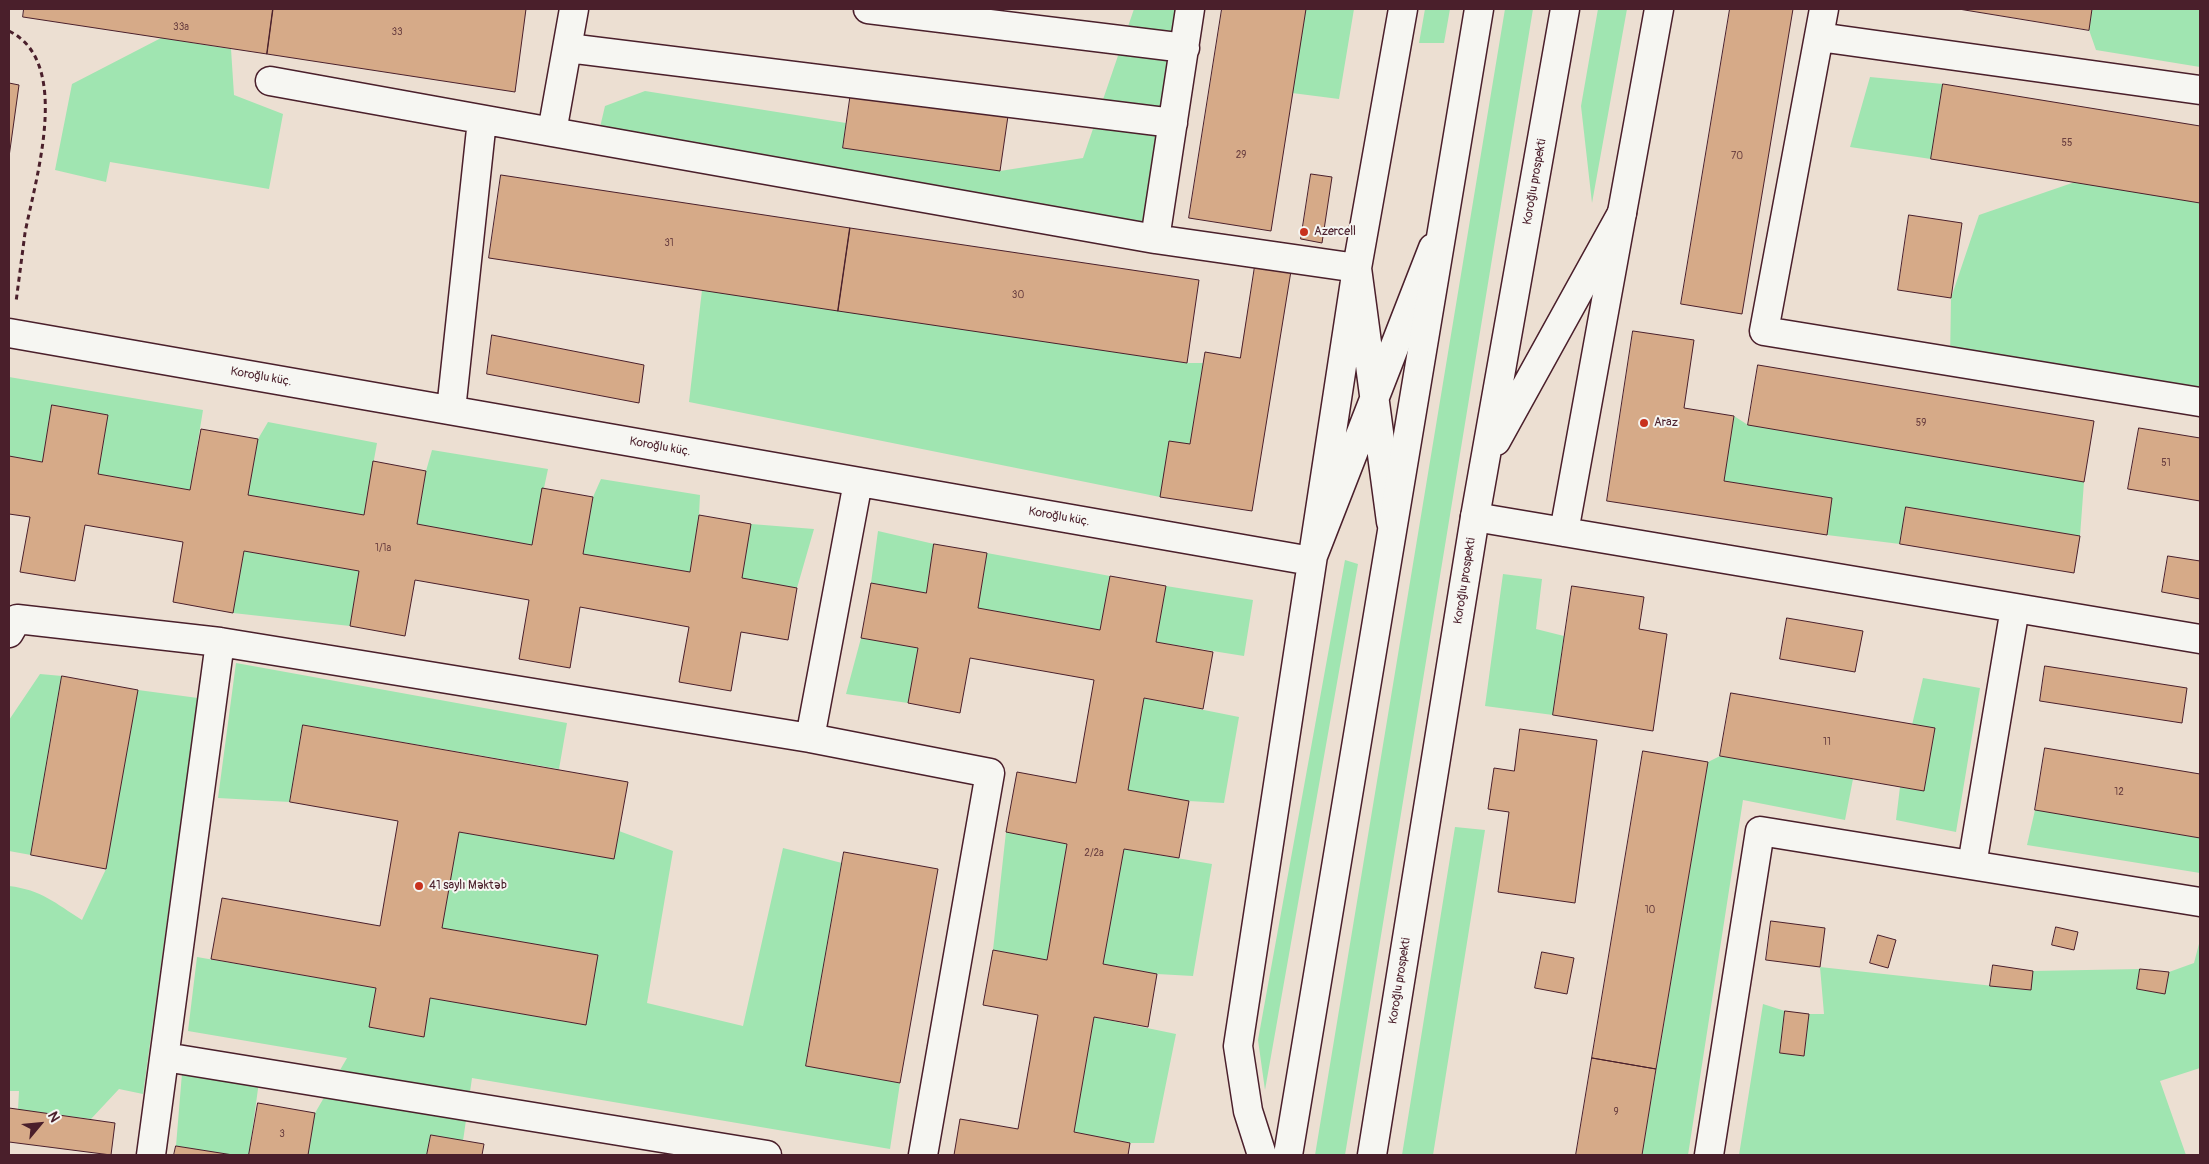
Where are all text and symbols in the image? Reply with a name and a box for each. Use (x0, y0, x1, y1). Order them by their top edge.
house number: 33a (173, 21, 189, 33)
house number: 33 (391, 26, 403, 38)
house number: 55 (2062, 137, 2072, 149)
street label: Koroğlu prospekti (1520, 138, 1550, 226)
house number: 29 (1236, 149, 1246, 161)
house number: 70 (1731, 150, 1743, 162)
place label: Azercell (1314, 225, 1356, 239)
marker: Azercell (1298, 226, 1310, 238)
house number: 31 (664, 237, 674, 249)
house number: 30 (1012, 289, 1024, 301)
street label: Koroğlu küç. (229, 365, 293, 389)
place label: Araz (1654, 416, 1678, 430)
marker: Araz (1638, 417, 1650, 429)
house number: 59 (1916, 417, 1926, 429)
street label: Koroğlu küç. (628, 435, 692, 459)
house number: 51 (2161, 457, 2171, 469)
street label: Koroğlu küç. (1027, 505, 1091, 529)
street label: Koroğlu prospekti (1451, 537, 1479, 625)
house number: 1/1a (375, 542, 391, 554)
house number: 11 (1823, 736, 1831, 748)
house number: 12 (2114, 786, 2124, 798)
house number: 2/2a (1084, 847, 1104, 859)
place label: 41 saylı Məktəb (429, 879, 507, 893)
marker: 41 saylı Məktəb (413, 880, 425, 892)
house number: 10 (1645, 904, 1655, 916)
street label: Koroğlu prospekti (1386, 937, 1414, 1025)
north arrow (15, 1099, 65, 1149)
house number: 9 (1613, 1106, 1619, 1118)
text: N (44, 1109, 63, 1125)
house number: 3 (279, 1128, 285, 1140)

